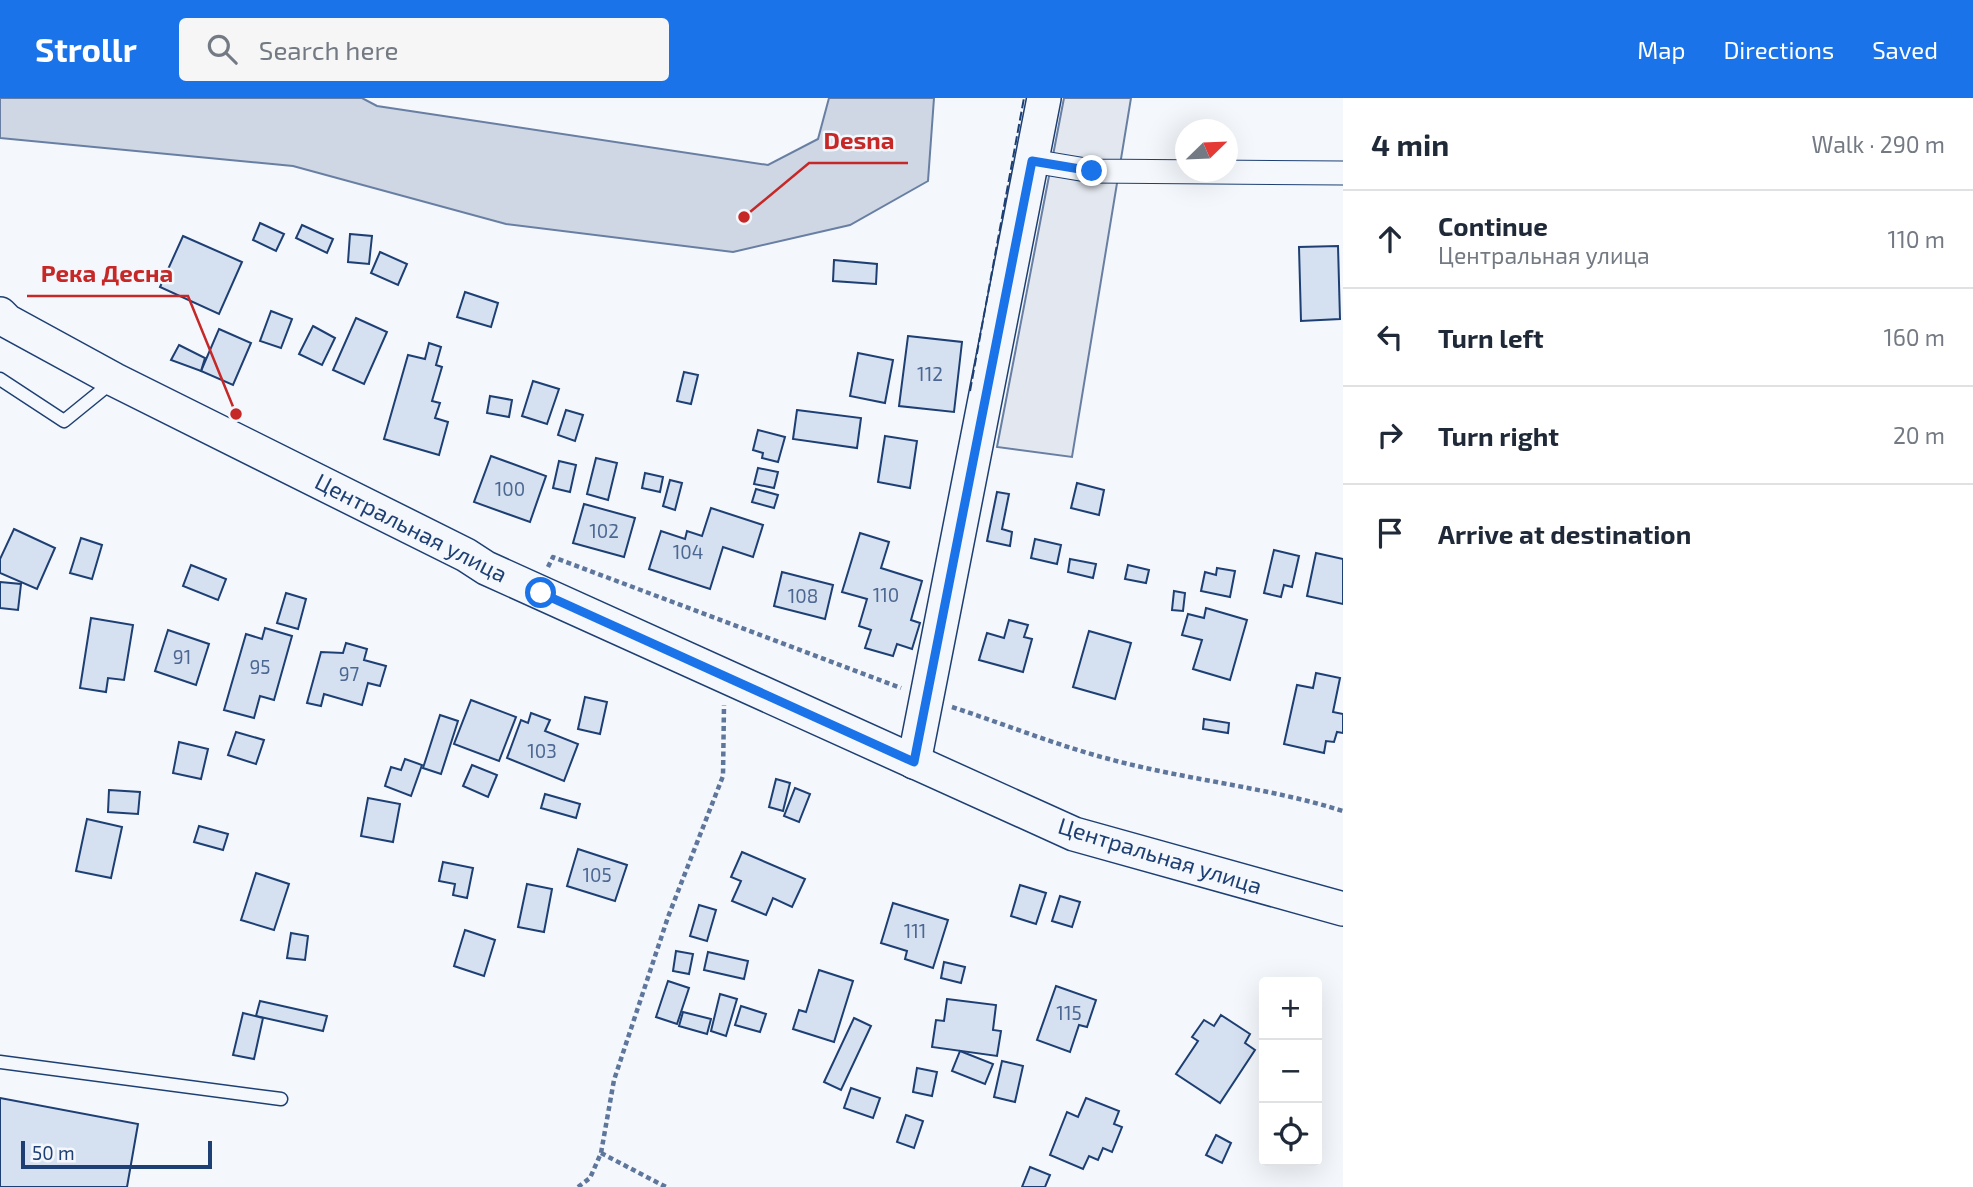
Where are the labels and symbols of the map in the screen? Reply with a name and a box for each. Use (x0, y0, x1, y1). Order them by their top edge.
callout: Desna (809, 118, 908, 163)
north arrow (1175, 119, 1238, 182)
text: Desna (824, 125, 894, 154)
route end (1076, 155, 1107, 186)
callout: Река Десна (27, 251, 188, 296)
text: Река Десна (41, 258, 173, 287)
house number: 112 (917, 362, 943, 385)
street label: Центральная улица (310, 467, 512, 589)
house number: 100 (495, 477, 525, 500)
house number: 102 (589, 519, 619, 542)
house number: 104 (673, 540, 703, 563)
route start (525, 577, 556, 608)
house number: 110 (873, 583, 899, 606)
house number: 108 (788, 584, 818, 607)
house number: 91 (173, 645, 191, 668)
house number: 95 (249, 655, 271, 678)
house number: 97 (339, 662, 360, 685)
house number: 103 (527, 739, 557, 762)
street label: Центральная улица (1055, 811, 1266, 900)
house number: 105 (582, 863, 612, 886)
house number: 111 (904, 919, 926, 942)
house number: 115 (1056, 1001, 1082, 1024)
scale bar (21, 1138, 212, 1170)

